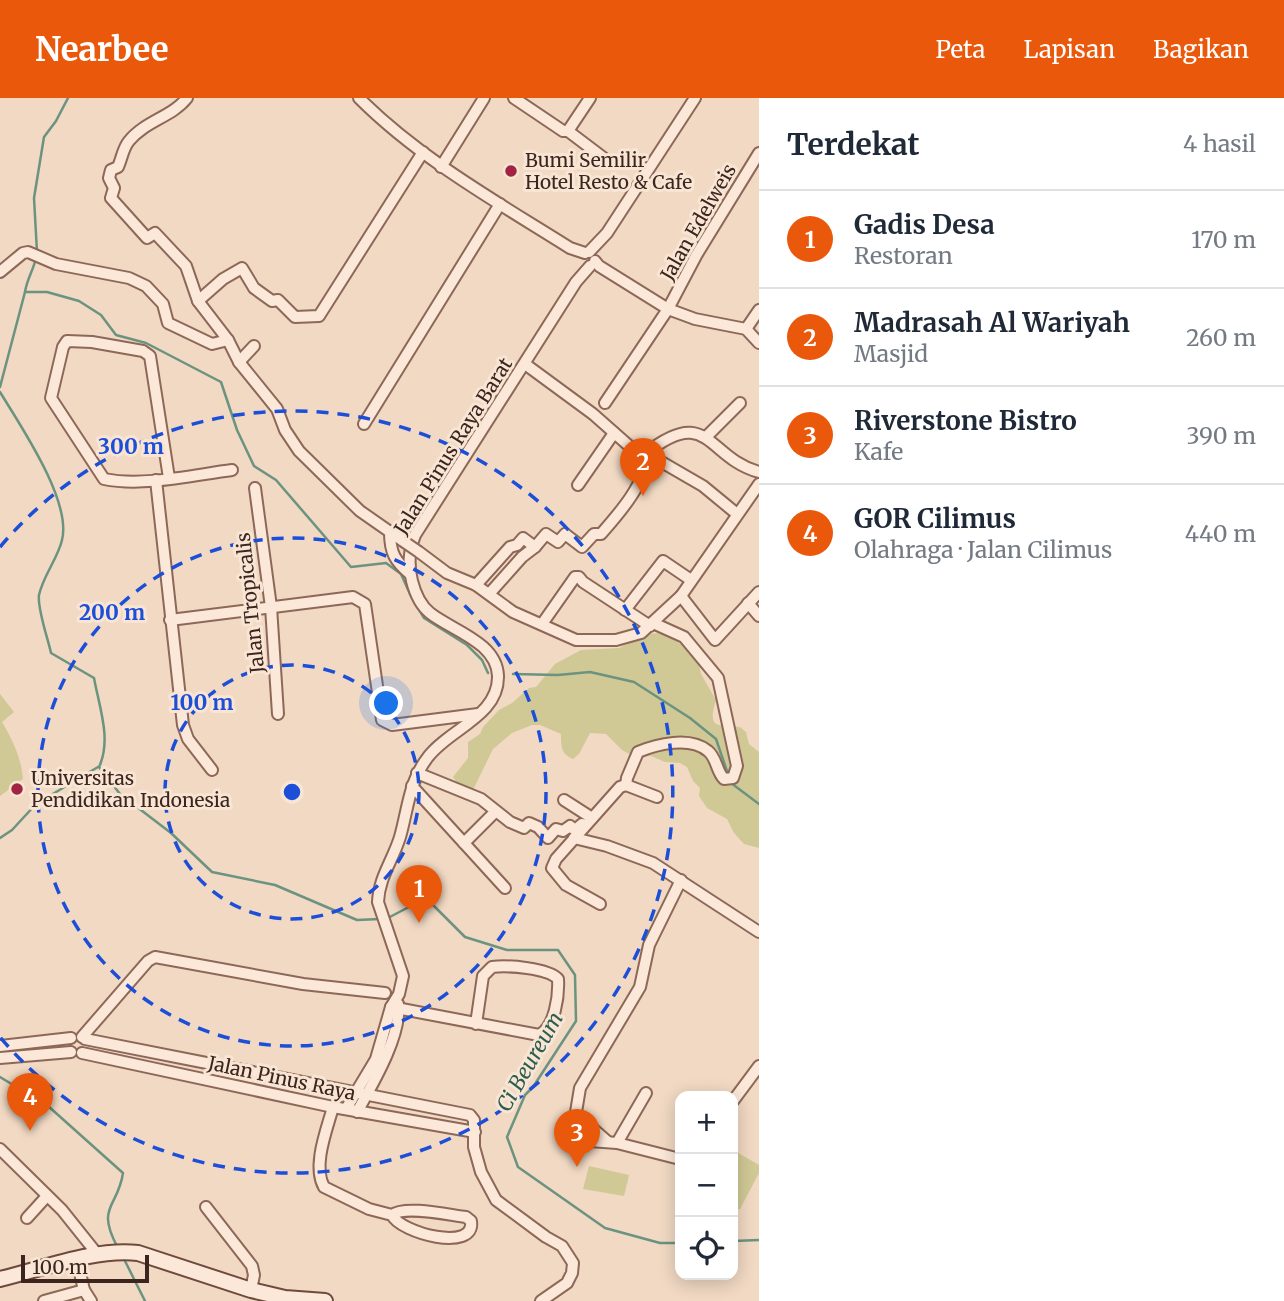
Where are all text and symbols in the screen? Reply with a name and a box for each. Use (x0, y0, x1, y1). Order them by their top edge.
text: Nearbee (35, 29, 169, 70)
text: Peta (935, 34, 985, 65)
text: Lapisan (1023, 34, 1115, 65)
text: Bagikan (1153, 34, 1249, 65)
text: Terdekat (787, 125, 920, 163)
text: 4 hasil (1183, 129, 1256, 158)
place label: Bumi Semilir Hotel Resto & Cafe (525, 148, 692, 194)
street label: Jalan Edelweis (654, 159, 741, 285)
marker: Bumi Semilir Hotel Resto & Cafe (503, 163, 519, 179)
text: Gadis Desa (854, 208, 995, 241)
text: 1 (805, 225, 815, 254)
text: 170 m (1191, 225, 1256, 254)
text: Restoran (854, 241, 953, 270)
text: Madrasah Al Wariyah (854, 306, 1130, 339)
text: 2 (803, 323, 817, 352)
text: 260 m (1186, 323, 1256, 352)
text: Masjid (854, 339, 928, 368)
street label: Jalan Pinus Raya Barat (388, 353, 518, 540)
text: Riverstone Bistro (854, 404, 1077, 437)
text: 3 (803, 421, 817, 450)
text: 390 m (1186, 421, 1256, 450)
text: 300 m (98, 433, 164, 460)
text: Kafe (854, 437, 903, 466)
pin: 2 (620, 438, 666, 496)
text: GOR Cilimus (854, 502, 1016, 535)
text: 4 (803, 519, 817, 548)
text: 440 m (1185, 519, 1256, 548)
street label: Jalan Tropicalis (231, 532, 269, 675)
text: Olahraga · Jalan Cilimus (854, 535, 1112, 564)
text: 200 m (79, 599, 145, 626)
your location (369, 686, 403, 720)
text: 100 m (171, 689, 233, 716)
place label: Universitas Pendidikan Indonesia (31, 766, 230, 812)
centre of rings (280, 780, 304, 804)
marker: Universitas Pendidikan Indonesia (9, 781, 25, 797)
pin: 1 (396, 865, 442, 923)
water label: Ci Beureum (490, 1007, 569, 1116)
street label: Jalan Pinus Raya (205, 1050, 358, 1105)
pin: 4 (7, 1073, 53, 1131)
map controls (675, 1091, 738, 1280)
button: + (675, 1091, 738, 1154)
pin: 3 (554, 1109, 600, 1167)
button: − (675, 1154, 738, 1217)
button: locate (675, 1217, 738, 1280)
scale bar (21, 1252, 149, 1284)
text: 100 m (32, 1255, 88, 1279)

